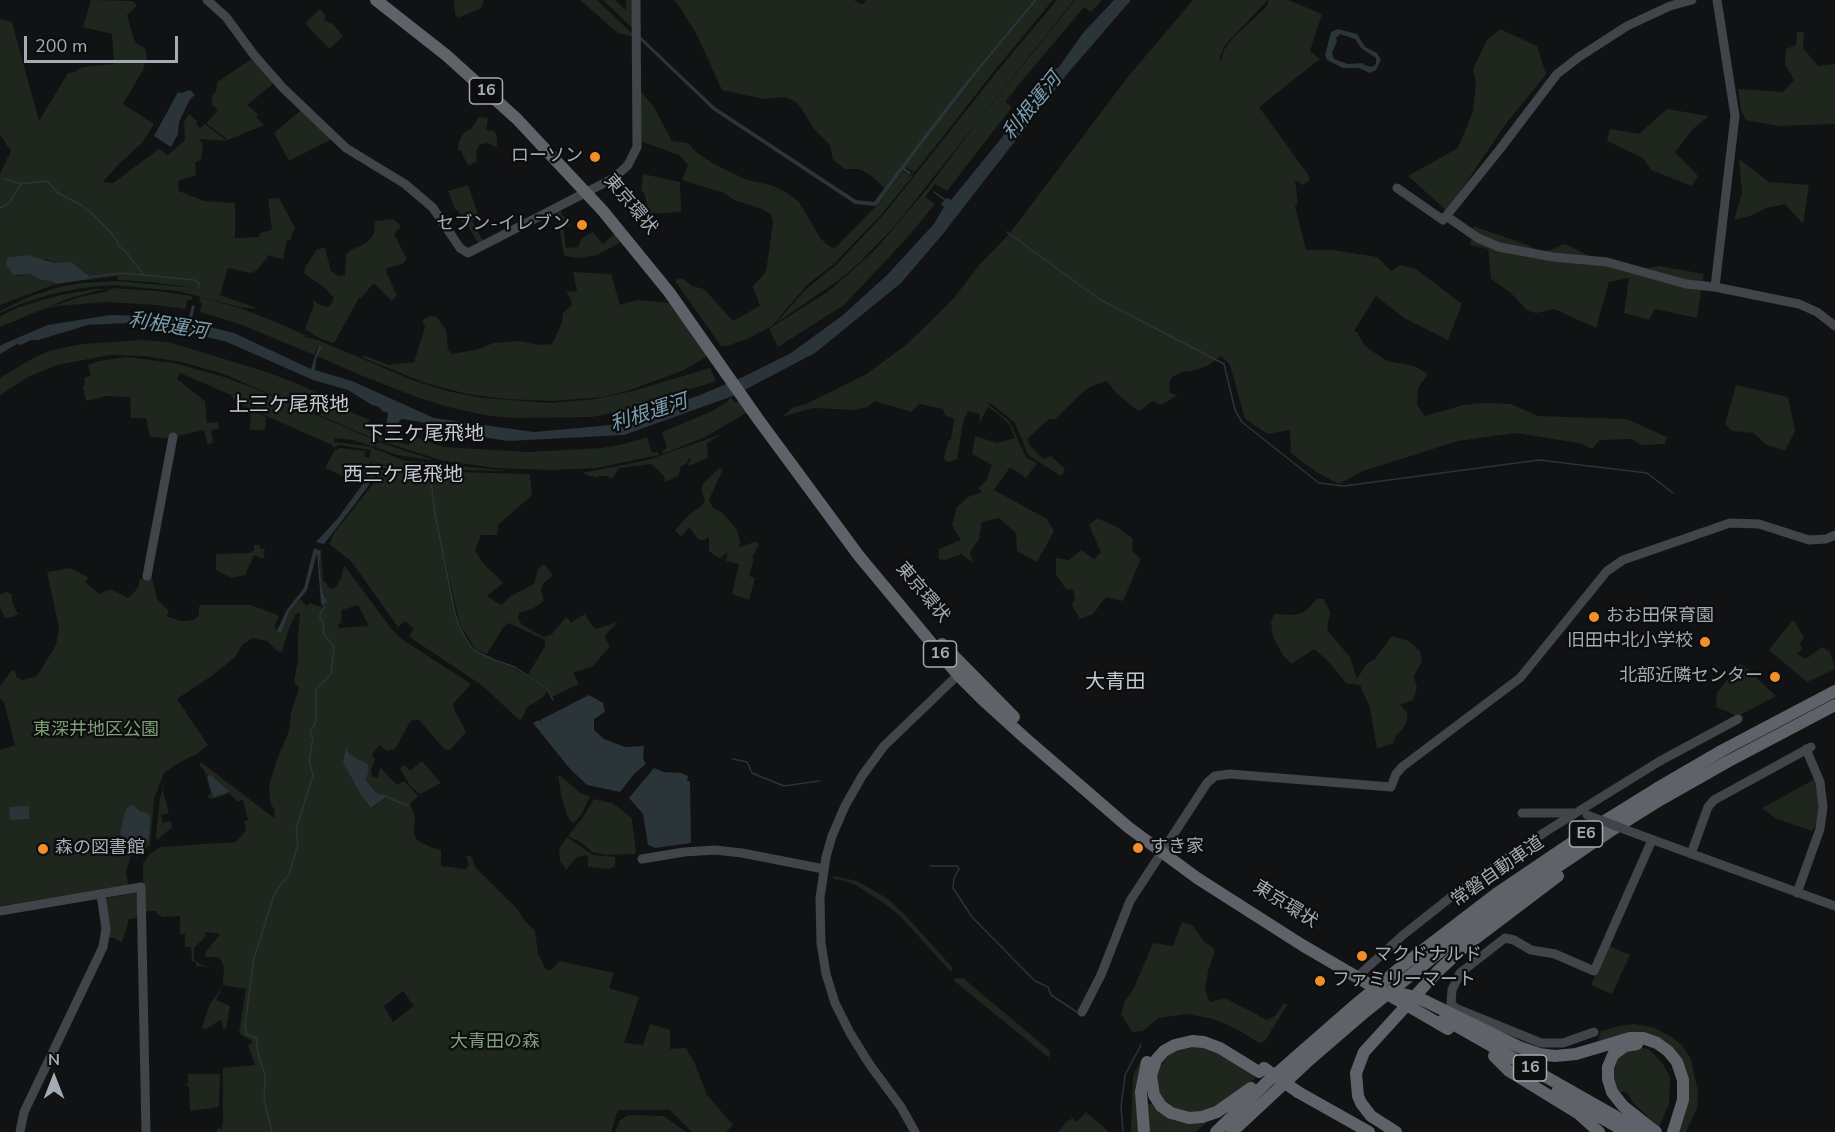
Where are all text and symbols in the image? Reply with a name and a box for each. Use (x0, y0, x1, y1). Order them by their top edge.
scale bar (27, 24, 182, 62)
text: 200 m (35, 34, 87, 58)
water label: 利根運河 (999, 68, 1067, 146)
road number: 16 (470, 78, 502, 104)
place label: ローソン (511, 146, 583, 168)
marker: ローソン (588, 150, 602, 164)
street label: 東京環状 (599, 170, 661, 240)
place label: セブン-イレブン (436, 214, 570, 236)
marker: セブン-イレブン (575, 218, 589, 232)
water label: 利根運河 (127, 309, 209, 345)
water label: 利根運河 (607, 390, 691, 438)
district label: 上三ケ尾飛地 (229, 394, 349, 418)
district label: 下三ケ尾飛地 (364, 423, 484, 447)
district label: 西三ケ尾飛地 (343, 464, 463, 488)
street label: 東京環状 (891, 558, 953, 628)
place label: おお田保育園 (1606, 606, 1714, 628)
marker: おお田保育園 (1587, 610, 1601, 624)
place label: 旧田中北小学校 (1567, 631, 1693, 653)
marker: 旧田中北小学校 (1698, 635, 1712, 649)
road number: 16 (924, 641, 956, 667)
place label: 北部近隣センター (1619, 666, 1763, 688)
marker: 北部近隣センター (1768, 670, 1782, 684)
district label: 大青田 (1085, 671, 1145, 695)
park label: 東深井地区公園 (33, 720, 159, 742)
road number: E6 (1570, 821, 1602, 847)
street label: 常磐自動車道 (1448, 832, 1548, 912)
place label: すき家 (1150, 837, 1204, 859)
place label: 森の図書館 (55, 838, 145, 860)
marker: すき家 (1131, 841, 1145, 855)
marker: 森の図書館 (36, 842, 50, 856)
street label: 東京環状 (1249, 877, 1321, 933)
place label: マクドナルド (1374, 945, 1482, 967)
marker: マクドナルド (1355, 949, 1369, 963)
place label: ファミリーマート (1332, 970, 1476, 992)
marker: ファミリーマート (1313, 974, 1327, 988)
park label: 大青田の森 (450, 1032, 540, 1054)
north arrow (24, 1048, 84, 1108)
text: N (48, 1049, 60, 1071)
road number: 16 (1514, 1055, 1546, 1081)

